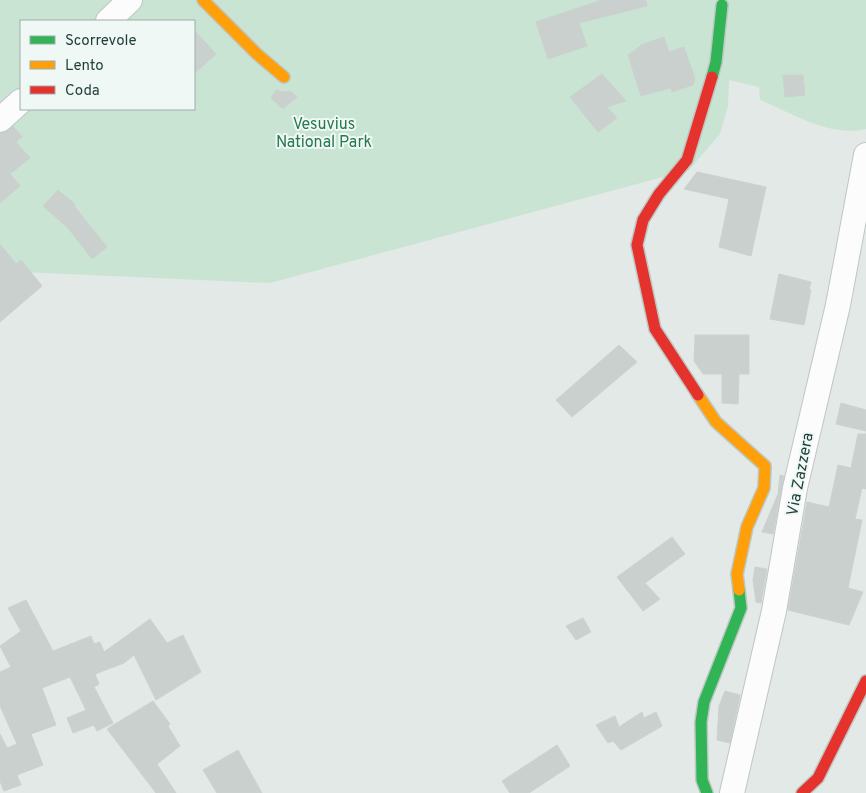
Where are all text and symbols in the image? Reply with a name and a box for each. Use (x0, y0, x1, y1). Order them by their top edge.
legend (20, 20, 195, 110)
text: Scorrevole (65, 32, 137, 51)
text: Lento (65, 57, 104, 76)
text: Coda (65, 82, 100, 101)
park label: Vesuvius National Park (276, 115, 372, 153)
street label: Via Zazzera (783, 431, 819, 518)

